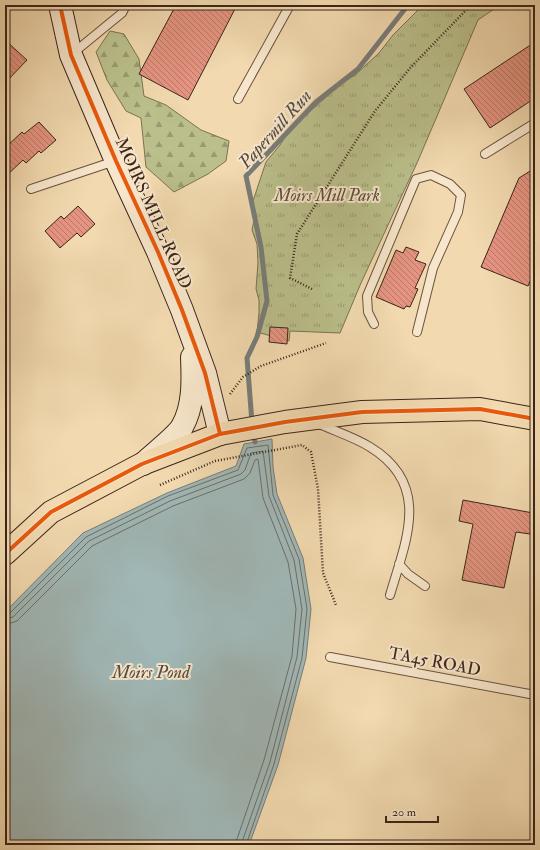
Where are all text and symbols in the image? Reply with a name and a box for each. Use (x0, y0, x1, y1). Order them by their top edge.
water label: Papermill Run (233, 85, 317, 174)
street label: MOIRS MILL ROAD (111, 134, 196, 292)
park label: Moirs Mill Park (273, 185, 380, 206)
street label: TA45 ROAD (387, 642, 483, 681)
water label: Moirs Pond (111, 661, 191, 684)
scale bar (386, 798, 438, 824)
text: 20 m (392, 805, 417, 820)

